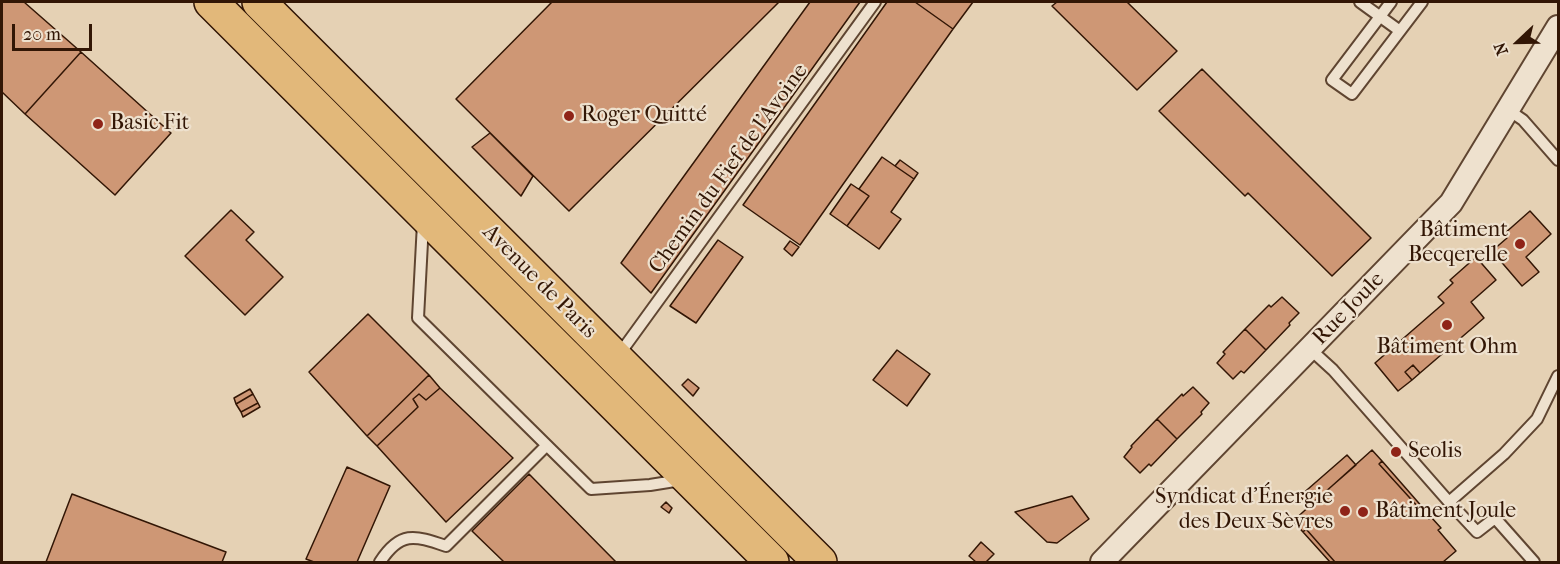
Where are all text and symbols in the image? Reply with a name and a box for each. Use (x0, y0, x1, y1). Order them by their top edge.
scale bar (15, 12, 94, 50)
north arrow (1488, 12, 1548, 72)
text: 20 m (23, 24, 61, 45)
text: N (1490, 40, 1512, 58)
street label: Chemin du Fief de l'Avoine (644, 59, 814, 279)
place label: Roger Quitté (581, 103, 707, 129)
marker: Roger Quitté (562, 109, 576, 123)
place label: Basic Fit (110, 111, 189, 137)
marker: Basic Fit (91, 117, 105, 131)
place label: Bâtiment Becqerelle (1408, 218, 1508, 270)
street label: Avenue de Paris (476, 219, 602, 345)
marker: Bâtiment Becqerelle (1513, 237, 1527, 251)
street label: Rue Joule (1308, 267, 1390, 351)
marker: Bâtiment Ohm (1440, 318, 1454, 332)
place label: Bâtiment Ohm (1376, 335, 1518, 361)
place label: Seolis (1408, 439, 1462, 465)
marker: Seolis (1389, 445, 1403, 459)
place label: Syndicat d'Énergie des Deux-Sèvres (1155, 485, 1333, 536)
place label: Bâtiment Joule (1375, 499, 1516, 525)
marker: Syndicat d'Énergie des Deux-Sèvres (1338, 504, 1352, 518)
marker: Bâtiment Joule (1356, 505, 1370, 519)

